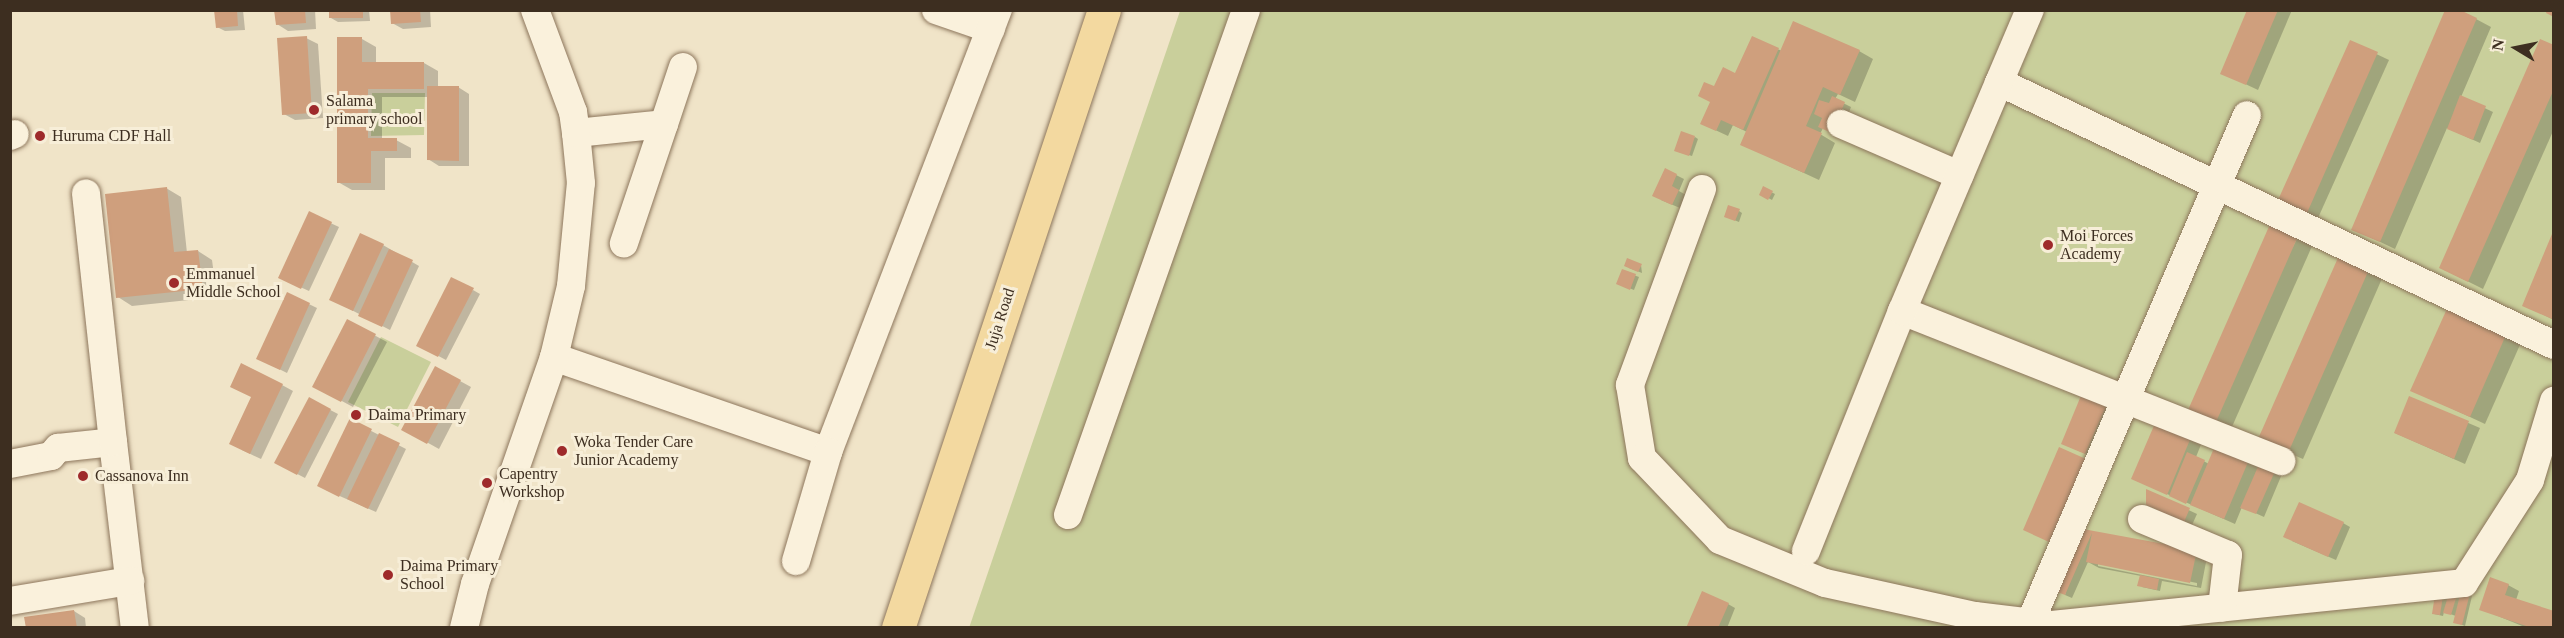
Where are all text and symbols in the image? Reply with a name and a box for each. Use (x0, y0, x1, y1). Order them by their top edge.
north arrow (2486, 18, 2546, 78)
text: N (2488, 38, 2507, 52)
place label: Salama primary school (326, 91, 422, 129)
marker: Salama primary school (307, 103, 321, 117)
place label: Huruma CDF Hall (52, 126, 171, 146)
marker: Huruma CDF Hall (33, 129, 47, 143)
place label: Moi Forces Academy (2060, 226, 2133, 264)
marker: Moi Forces Academy (2041, 238, 2055, 252)
place label: Emmanuel Middle School (186, 264, 281, 302)
marker: Emmanuel Middle School (167, 276, 181, 290)
street label: Juja Road (981, 286, 1019, 352)
place label: Daima Primary (368, 405, 466, 425)
marker: Daima Primary (349, 408, 363, 422)
place label: Woka Tender Care Junior Academy (574, 432, 693, 470)
marker: Woka Tender Care Junior Academy (555, 444, 569, 458)
place label: Capentry Workshop (499, 464, 564, 502)
place label: Cassanova Inn (95, 466, 189, 486)
marker: Cassanova Inn (76, 469, 90, 483)
marker: Capentry Workshop (480, 476, 494, 490)
place label: Daima Primary School (400, 556, 498, 594)
marker: Daima Primary School (381, 568, 395, 582)

